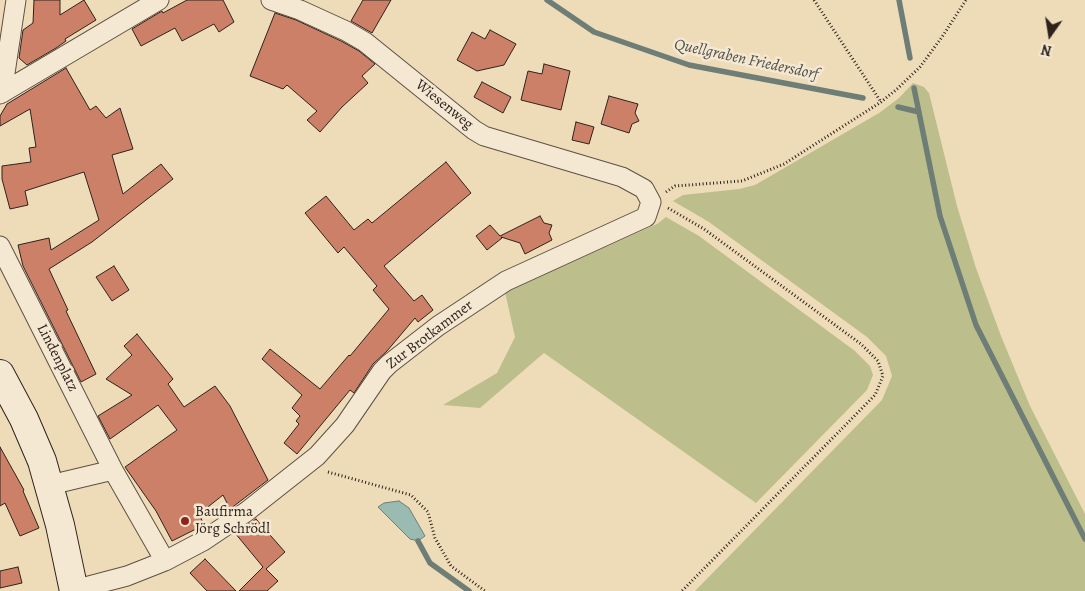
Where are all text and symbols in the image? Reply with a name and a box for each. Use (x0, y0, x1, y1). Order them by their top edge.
north arrow (1025, 10, 1075, 60)
water label: Quellgraben Friedersdorf (672, 35, 820, 85)
text: N (1039, 40, 1054, 61)
street label: Wiesenweg (411, 76, 477, 134)
street label: Zur Brotkammer (383, 297, 477, 373)
street label: Lindenplatz (32, 321, 82, 395)
place label: Baufirma Jörg Schrödl (195, 503, 270, 538)
marker: Baufirma Jörg Schrödl (179, 515, 191, 527)

